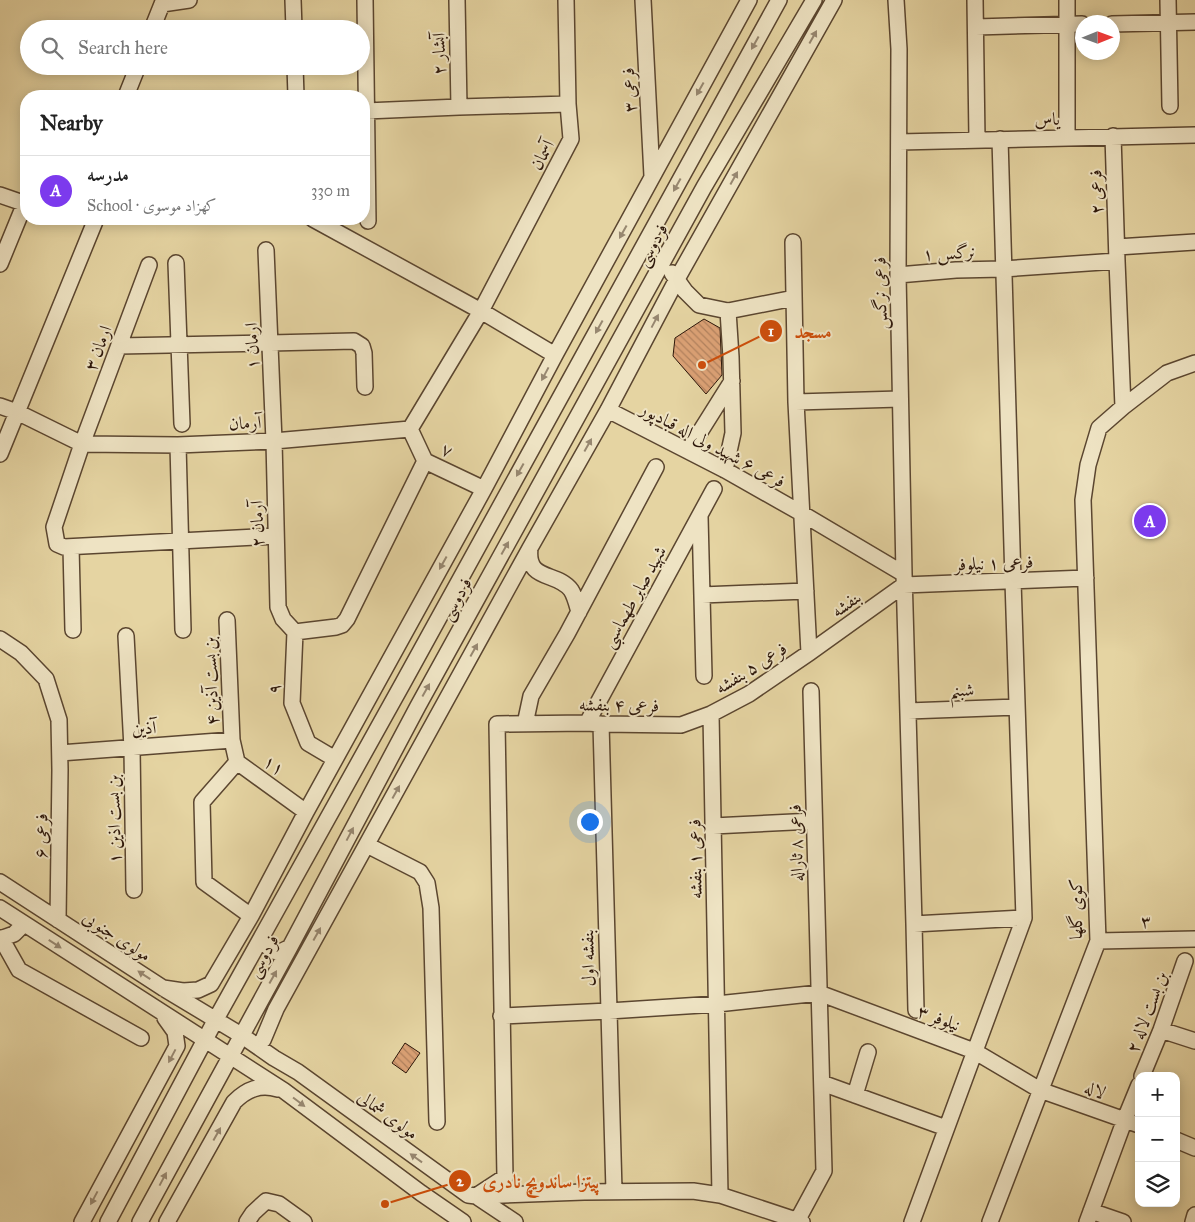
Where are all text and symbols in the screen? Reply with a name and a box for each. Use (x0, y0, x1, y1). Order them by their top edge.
north arrow (1075, 15, 1120, 60)
search box (20, 20, 370, 75)
one-way arrow (809, 30, 818, 43)
street label: آبشار ۲ (428, 31, 450, 75)
icon: search (38, 34, 66, 62)
one-way arrow (751, 35, 759, 50)
text: Search here (78, 36, 168, 59)
street label: فرعی ۳ (617, 67, 642, 113)
one-way arrow (696, 82, 705, 96)
street label: یاس (1034, 108, 1061, 130)
text: Nearby (40, 110, 103, 136)
street label: آسمان (525, 134, 560, 174)
text: مدرسه (87, 163, 129, 186)
street label: فرعی ۲ (1084, 169, 1109, 215)
one-way arrow (729, 172, 738, 185)
one-way arrow (673, 178, 681, 192)
text: A (51, 181, 61, 200)
text: 330 m (311, 181, 350, 200)
text: School · کهزاد موسوی (87, 196, 216, 215)
street label: فردوسی (631, 219, 675, 271)
one-way arrow (618, 225, 627, 238)
street label: نرگس ۱ (922, 241, 976, 266)
street label: فرعی نرگس (868, 256, 893, 330)
one-way arrow (651, 313, 659, 328)
callout: مسجد (759, 314, 841, 348)
text: مسجد (794, 320, 832, 343)
one-way arrow (594, 321, 603, 334)
street label: ارمان ۳ (79, 322, 117, 374)
street label: ارمان ۱ (240, 322, 264, 370)
text: 1 (768, 322, 774, 340)
one-way arrow (541, 367, 549, 382)
street label: فرعی ۶ شهید ولی اله قبادپور (634, 397, 789, 494)
street label: آرمان (228, 411, 264, 435)
one-way arrow (584, 437, 592, 452)
street label: ۷ (437, 438, 457, 462)
one-way arrow (516, 463, 525, 477)
street label: آرمان ۲ (246, 498, 268, 548)
pin: A (1134, 502, 1166, 540)
one-way arrow (501, 541, 509, 556)
street label: شهید صابر طهماسبی (597, 542, 675, 654)
street label: فرعی ۱ نیلوفر (952, 551, 1034, 576)
one-way arrow (438, 557, 447, 570)
street label: فردوسی (435, 573, 479, 625)
street label: بنفشه (827, 586, 865, 622)
street label: بن بست آذین ۴ (198, 635, 224, 726)
street label: فرعی ۵ بنفشه (711, 637, 791, 699)
one-way arrow (470, 642, 478, 657)
street label: شبنم (949, 679, 975, 708)
street label: ۹ (263, 684, 285, 694)
one-way arrow (422, 684, 431, 697)
street label: فرعی ۴ بنفشه (579, 693, 659, 718)
street label: آذین (131, 716, 159, 740)
street label: ۱۱ (259, 750, 289, 780)
street label: بن بست اذین ۱ (102, 774, 126, 864)
one-way arrow (391, 785, 400, 799)
street label: فرعی ۸ ثاراله (784, 804, 809, 882)
your location (577, 809, 603, 835)
street label: فرعی ۶ (30, 813, 53, 859)
street label: فرعی ۱ بنفشه (683, 819, 708, 899)
one-way arrow (346, 826, 354, 841)
street label: کوی گلها (1065, 879, 1087, 939)
street label: مولوی جنوبی (77, 906, 155, 968)
street label: ۳ (1140, 910, 1152, 932)
one-way arrow (313, 927, 321, 942)
street label: بنفشه اول (576, 929, 600, 987)
street label: فردوسی (242, 930, 286, 982)
one-way arrow (49, 939, 62, 949)
street label: بن بست لاله ۲ (1121, 967, 1173, 1056)
one-way arrow (269, 970, 277, 984)
one-way arrow (138, 971, 151, 980)
street label: نیلوفر ۳ (914, 1000, 964, 1037)
one-way arrow (167, 1049, 176, 1062)
map controls (1135, 1072, 1180, 1207)
button: + (1135, 1072, 1180, 1117)
street label: لاله (1081, 1076, 1109, 1104)
street label: مولوی شمالی (353, 1086, 423, 1144)
one-way arrow (292, 1097, 306, 1107)
button: − (1135, 1117, 1180, 1162)
one-way arrow (212, 1127, 221, 1140)
one-way arrow (409, 1153, 423, 1163)
button: layers (1135, 1162, 1180, 1207)
callout: پیتزا ساندویچ نادری (447, 1164, 610, 1198)
text: پیتزا ساندویچ نادری (482, 1170, 600, 1198)
one-way arrow (159, 1172, 167, 1186)
text: 2 (456, 1172, 464, 1190)
one-way arrow (90, 1191, 98, 1206)

